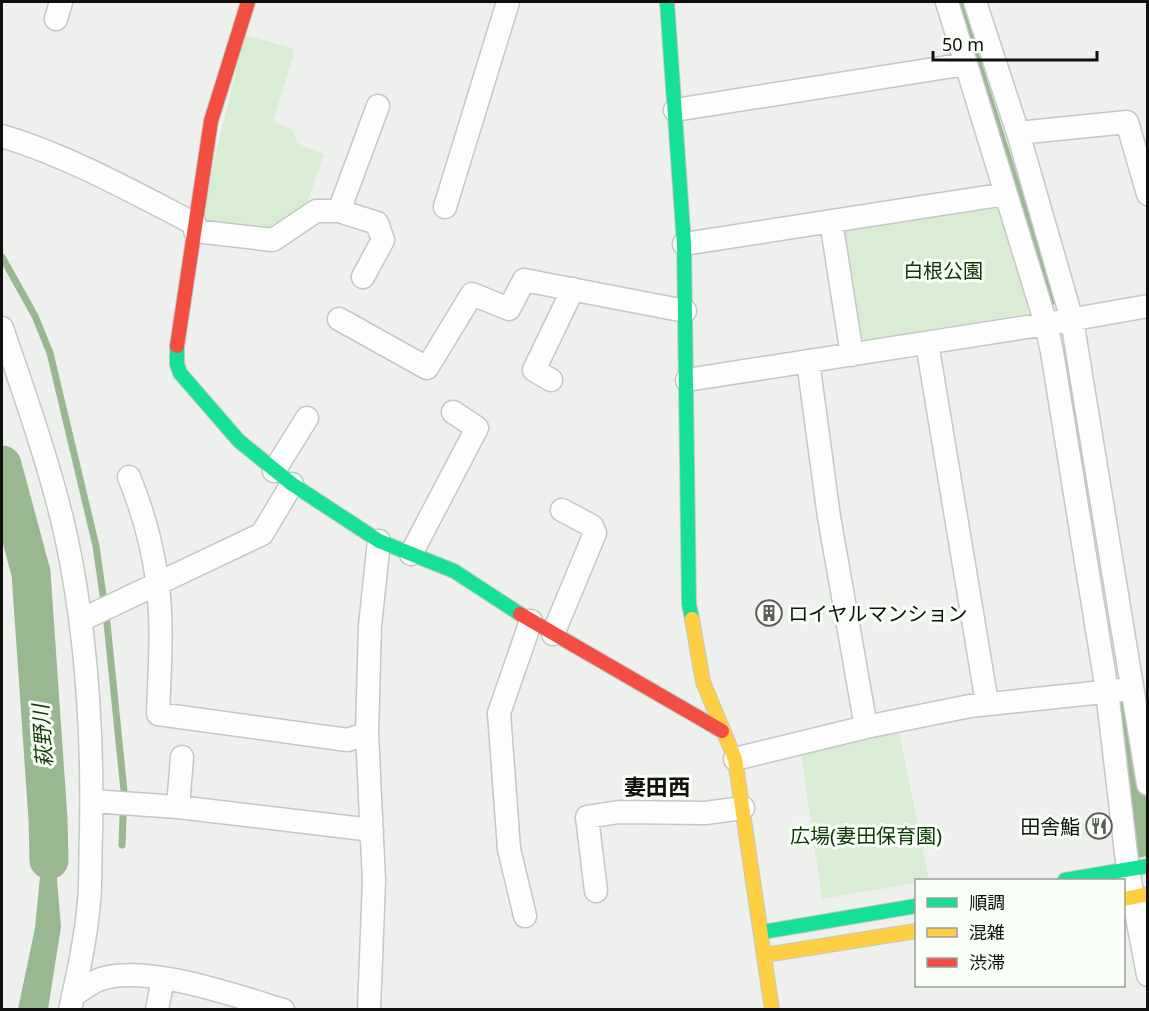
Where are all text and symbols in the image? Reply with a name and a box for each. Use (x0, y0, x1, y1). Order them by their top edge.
scale bar (933, 24, 1096, 62)
text: 50 m (942, 32, 984, 56)
park label: 白根公園 (903, 257, 983, 284)
building icon: ロイヤルマンション (754, 598, 784, 628)
place label: ロイヤルマンション (788, 600, 967, 627)
water label: 萩野川 (26, 702, 58, 768)
district label: 妻田西 (624, 771, 690, 801)
restaurant icon: 田舎鮨 (1084, 811, 1114, 841)
place label: 田舎鮨 (1020, 813, 1080, 840)
park label: 広場(妻田保育園) (790, 822, 942, 849)
legend (915, 879, 1125, 987)
text: 順調 (969, 890, 1005, 914)
text: 混雑 (969, 920, 1005, 944)
text: 渋滞 (969, 950, 1005, 974)

